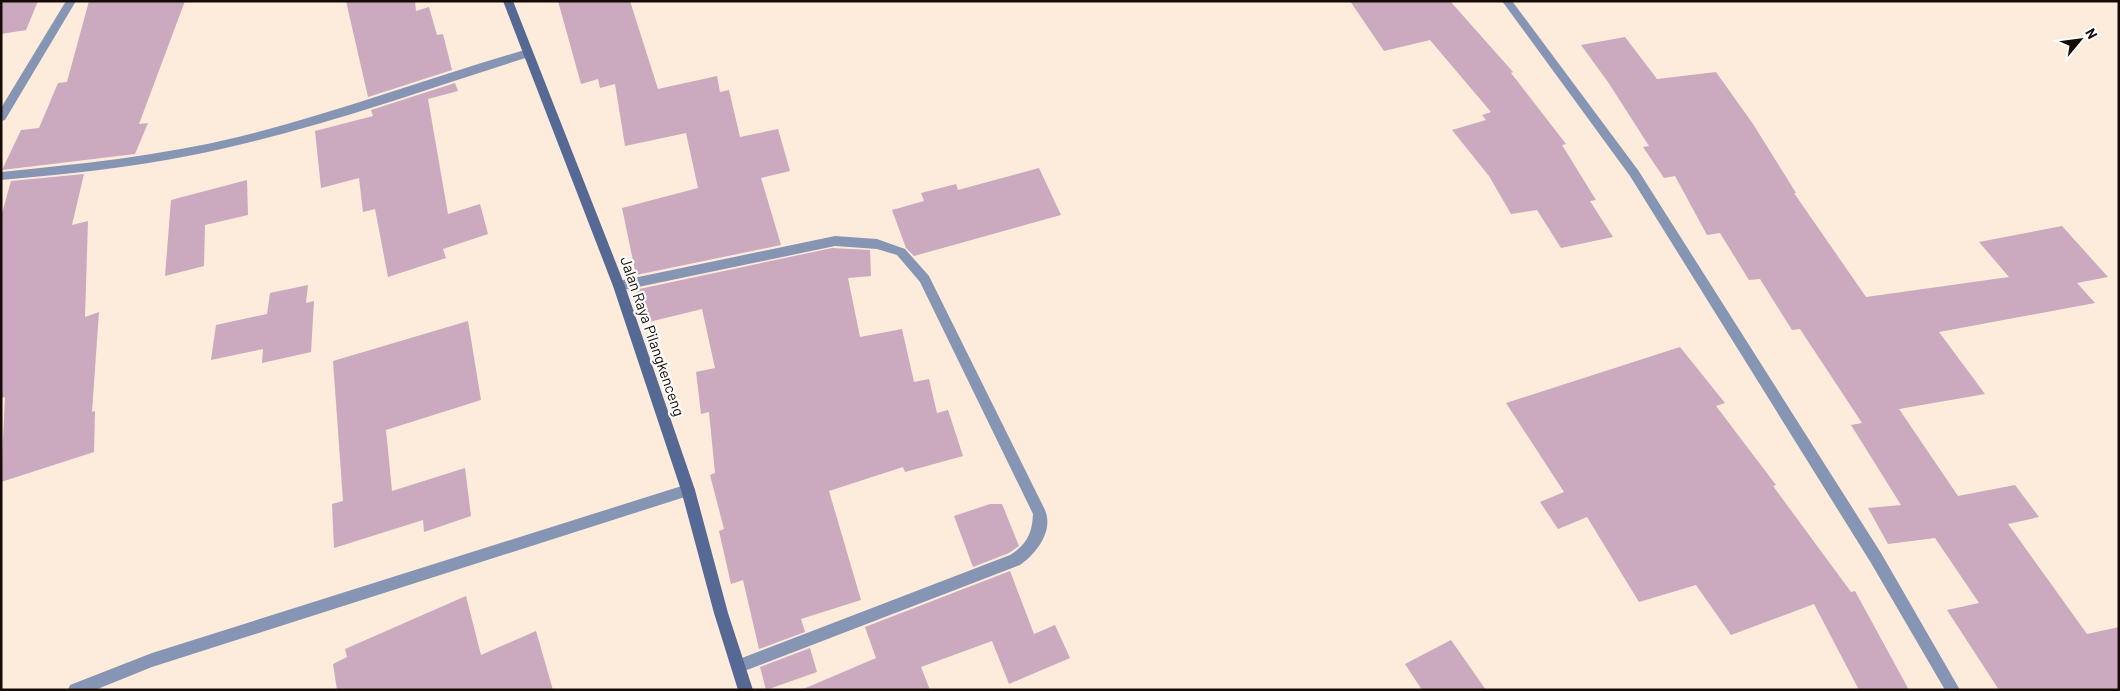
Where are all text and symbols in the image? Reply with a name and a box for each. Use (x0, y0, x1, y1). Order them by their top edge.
north arrow (2055, 15, 2105, 65)
text: N (2082, 25, 2101, 42)
street label: Jalan Raya Pilangkenceng (617, 254, 689, 418)

